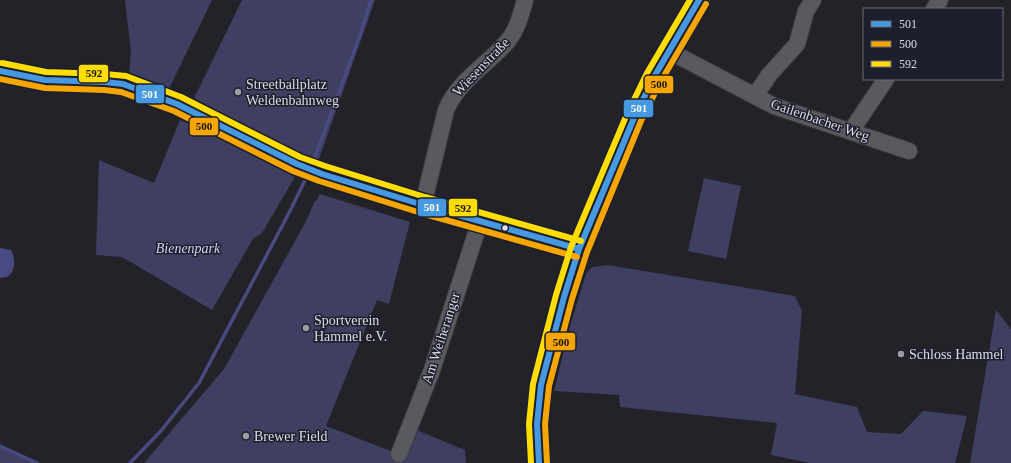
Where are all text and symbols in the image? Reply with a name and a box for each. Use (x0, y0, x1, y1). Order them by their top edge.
legend (863, 8, 1003, 80)
text: 501 (899, 17, 917, 31)
street label: Wiesenstraße (450, 35, 512, 99)
text: 500 (899, 37, 917, 51)
text: 592 (899, 57, 917, 71)
line badge: 592 (78, 64, 109, 83)
text: 592 (86, 67, 103, 79)
line badge: 500 (644, 75, 674, 94)
place label: Streetballplatz Weldenbahnweg (246, 77, 339, 108)
text: 500 (651, 78, 668, 90)
line badge: 501 (135, 84, 165, 104)
marker: Streetballplatz Weldenbahnweg (233, 87, 243, 97)
text: 501 (142, 88, 158, 100)
street label: Gailenbacher Weg (769, 96, 871, 144)
line badge: 501 (623, 99, 654, 118)
text: 501 (631, 102, 647, 114)
line badge: 500 (189, 117, 219, 136)
text: 500 (196, 120, 213, 132)
line badge: 501 (417, 198, 447, 217)
line badge: 592 (448, 198, 478, 217)
text: 501 (424, 201, 440, 213)
text: 592 (455, 202, 472, 214)
unlabelled marker (500, 223, 510, 233)
park label: Bienenpark (156, 241, 221, 256)
street label: Am Weiheranger (419, 290, 463, 386)
place label: Sportverein Hammel e.V. (314, 313, 387, 344)
marker: Sportverein Hammel e.V. (301, 323, 311, 333)
line badge: 500 (545, 332, 576, 351)
text: 500 (553, 336, 570, 348)
place label: Schloss Hammel (909, 347, 1004, 362)
marker: Schloss Hammel (896, 349, 906, 359)
place label: Brewer Field (254, 429, 327, 444)
marker: Brewer Field (241, 431, 251, 441)

